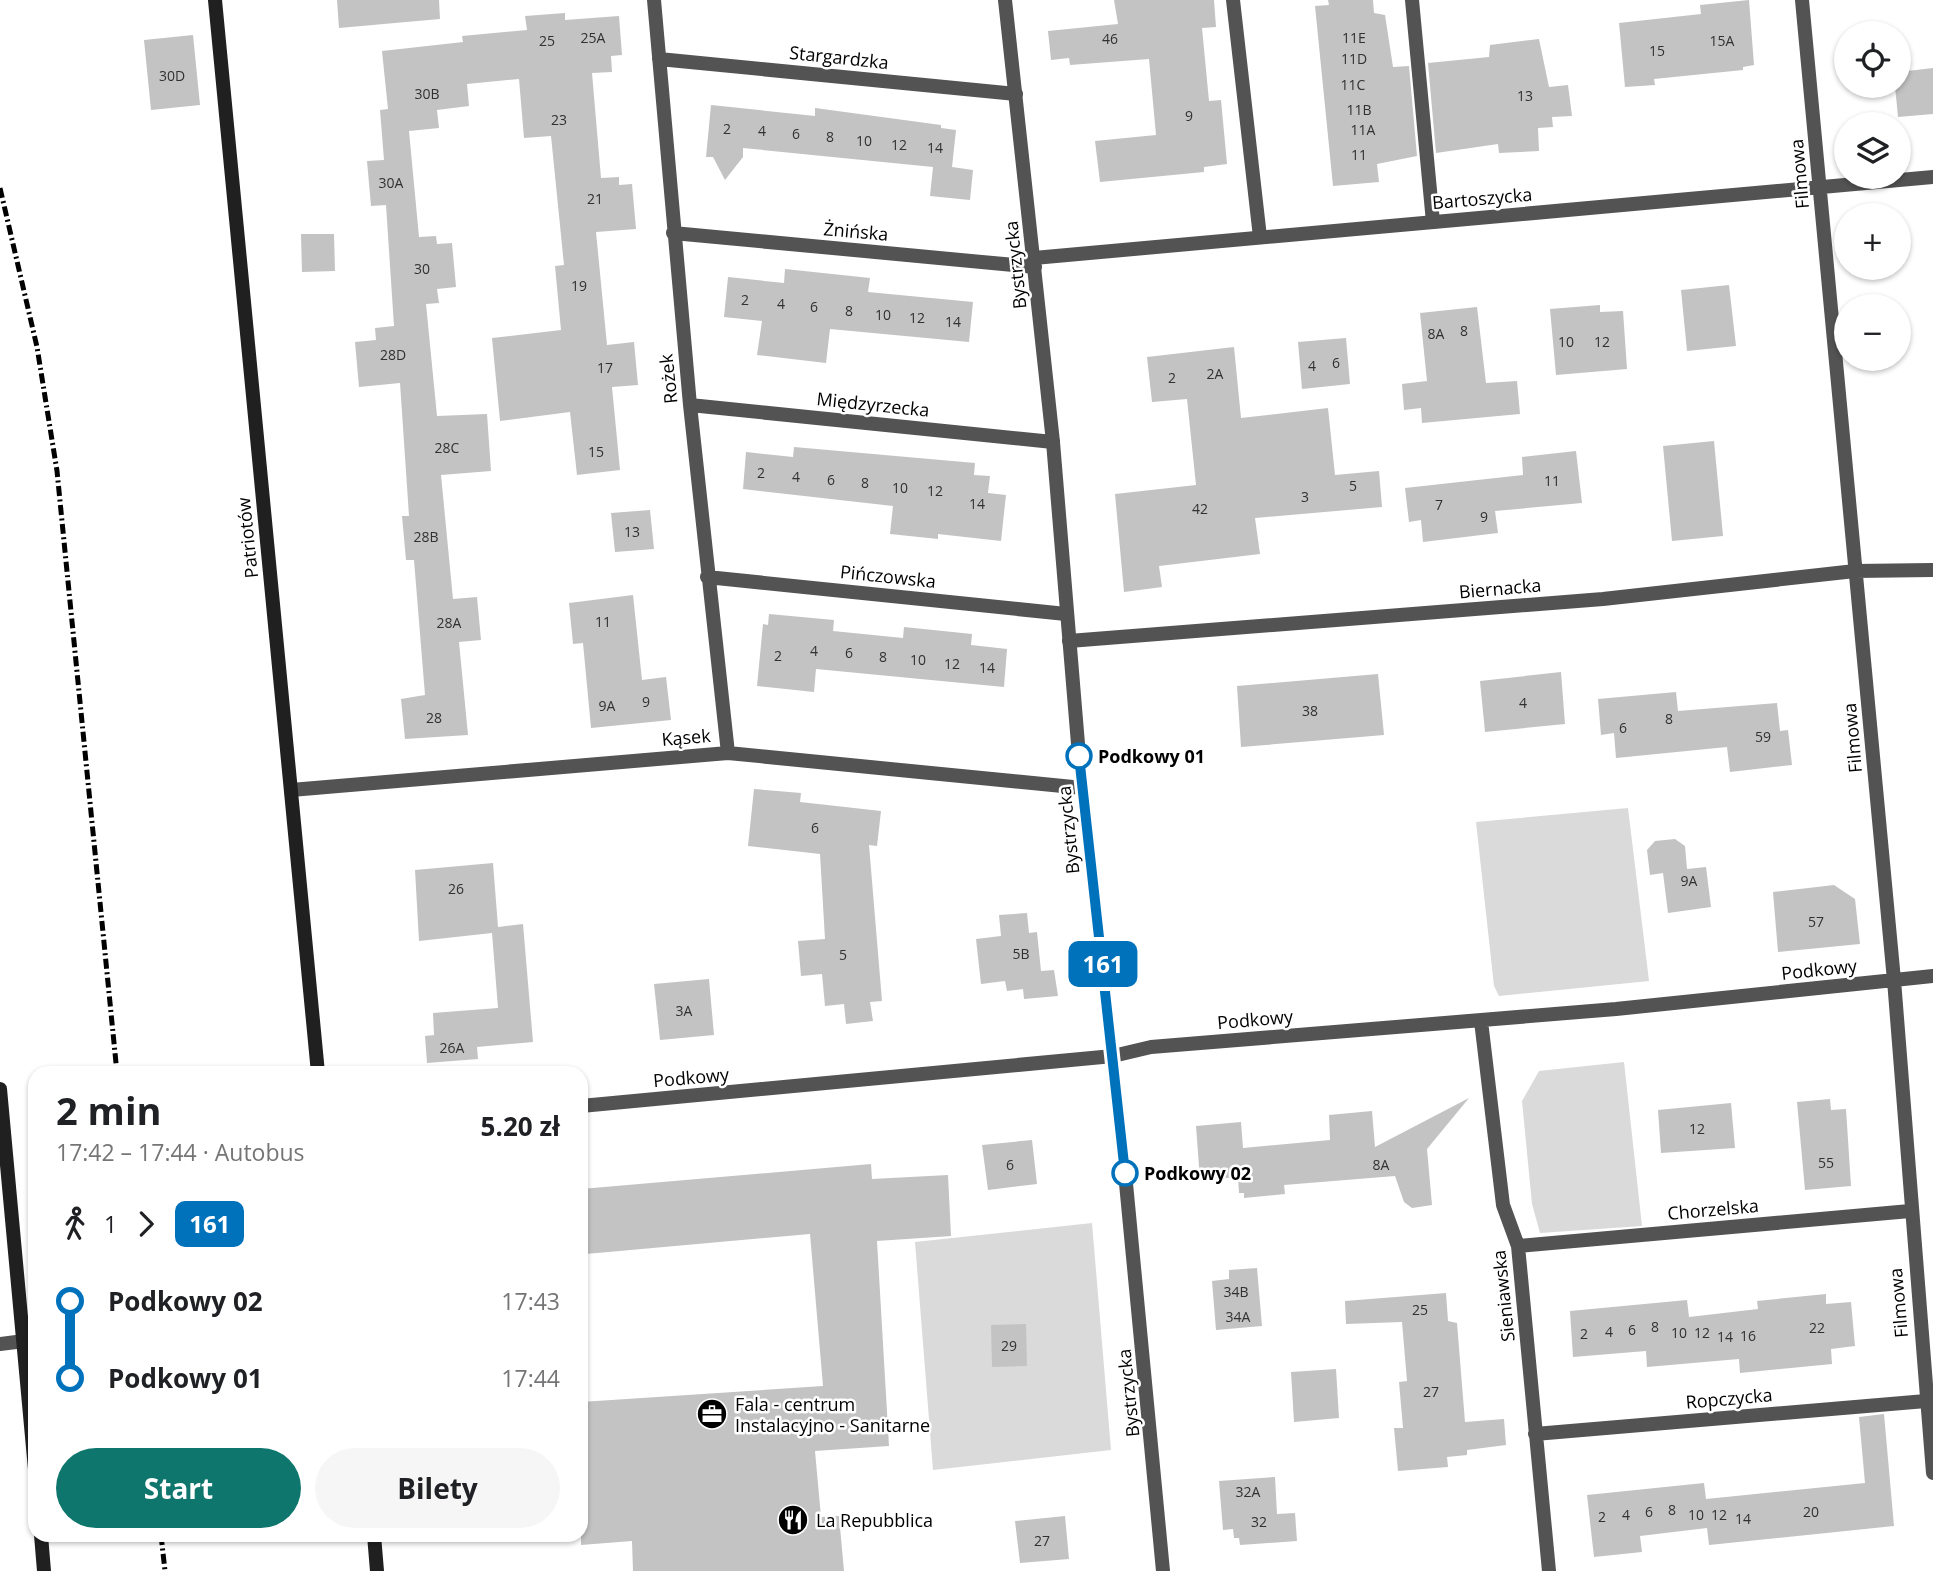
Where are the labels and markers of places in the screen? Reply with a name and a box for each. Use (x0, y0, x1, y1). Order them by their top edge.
marker: Podkowy 01 (1066, 743, 1092, 769)
place label: Podkowy 01 (1098, 744, 1205, 768)
marker: Podkowy 02 (1112, 1160, 1138, 1186)
place label: Podkowy 02 (1144, 1161, 1251, 1185)
place label: Fala - centrum Instalacyjno - Sanitarne (735, 1392, 930, 1437)
office icon: Fala - centrum Instalacyjno - Sanitarne (695, 1397, 729, 1431)
restaurant icon: La Repubblica (776, 1503, 810, 1537)
place label: La Repubblica (816, 1508, 933, 1532)

